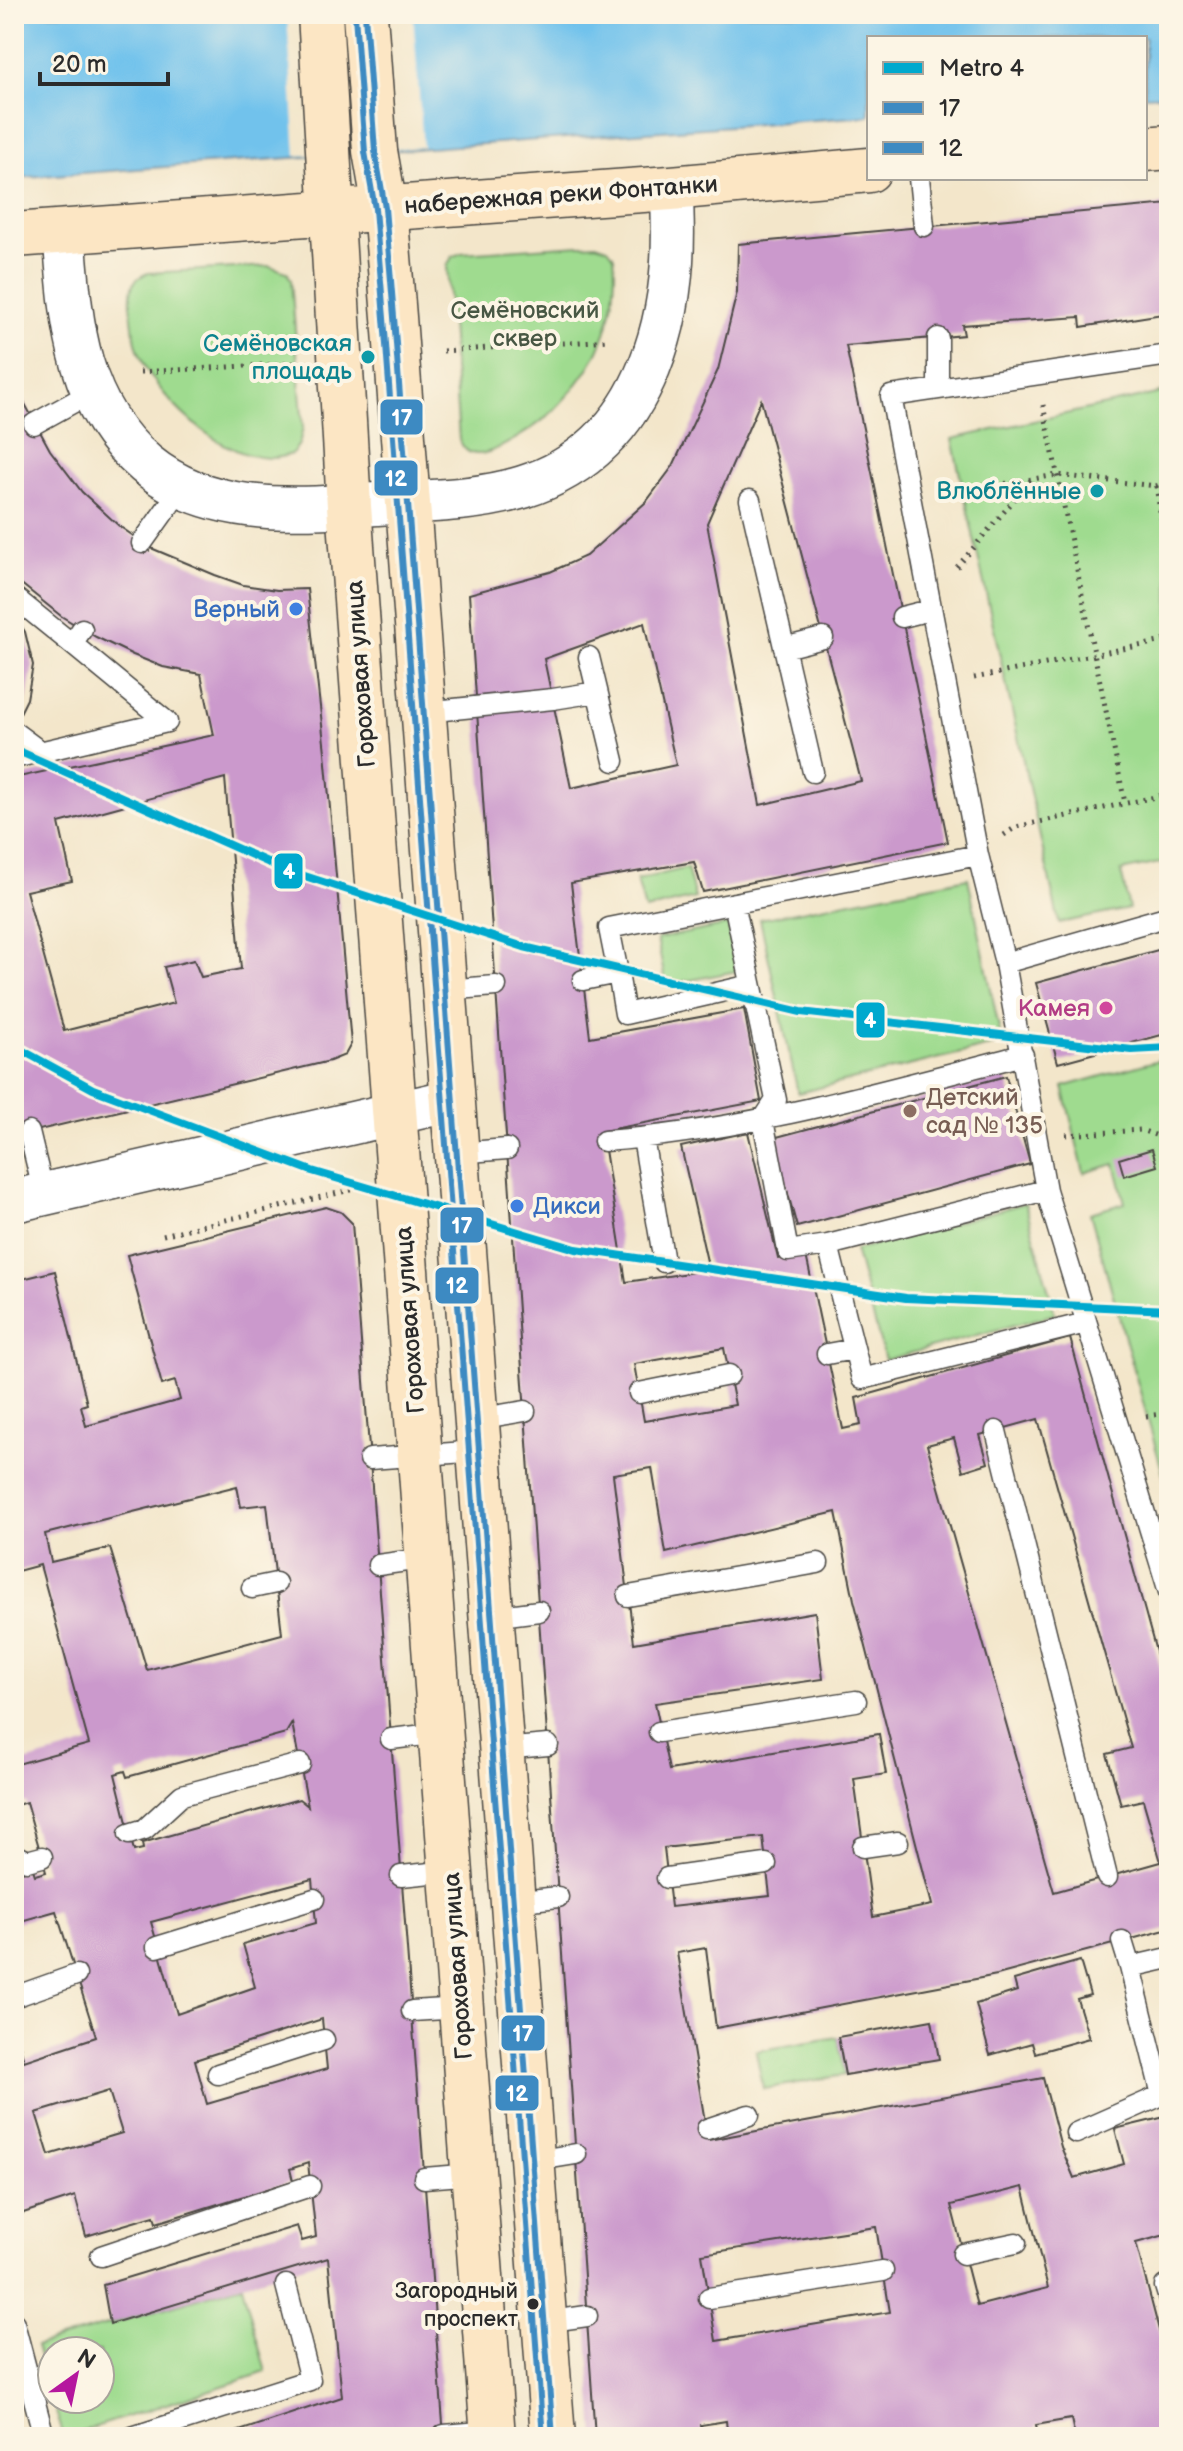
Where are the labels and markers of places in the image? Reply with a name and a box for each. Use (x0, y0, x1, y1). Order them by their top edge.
place label: Семёновская площадь (203, 329, 352, 386)
marker: Семёновская площадь (359, 348, 377, 366)
place label: Влюблённые (936, 477, 1081, 506)
marker: Влюблённые (1088, 482, 1106, 500)
place label: Верный (193, 595, 280, 624)
marker: Верный (287, 600, 305, 618)
place label: Камея (1018, 994, 1090, 1023)
marker: Камея (1097, 999, 1115, 1017)
place label: Детский сад № 135 (926, 1083, 1043, 1140)
marker: Детский сад № 135 (901, 1102, 919, 1120)
place label: Дикси (533, 1192, 601, 1221)
marker: Дикси (508, 1197, 526, 1215)
place label: Загородный проспект (395, 2278, 519, 2333)
marker: Загородный проспект (525, 2296, 541, 2312)

